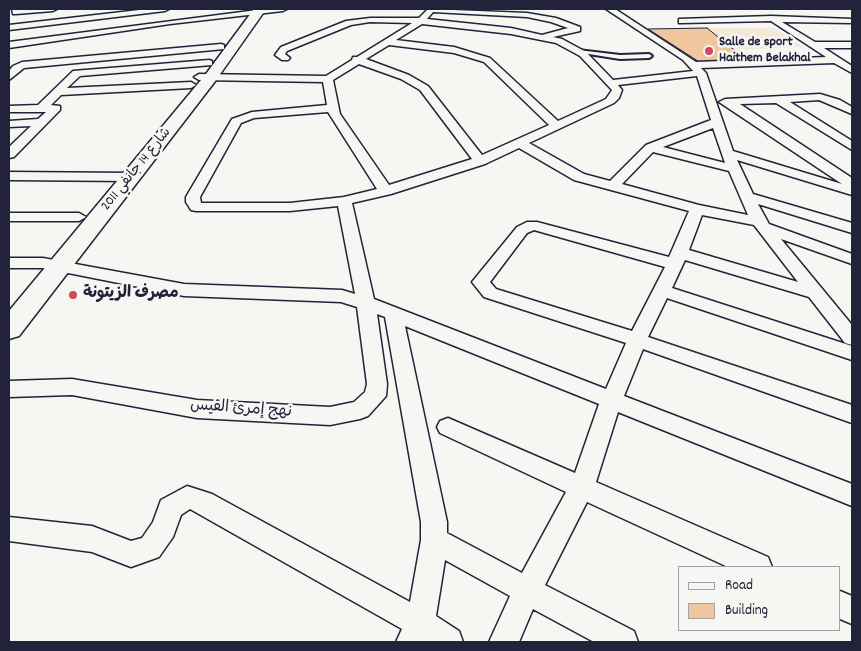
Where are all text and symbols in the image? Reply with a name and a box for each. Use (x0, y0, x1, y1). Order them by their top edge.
place label: Salle de sport Haithem Belakhal (719, 35, 811, 68)
marker: Salle de sport Haithem Belakhal (703, 45, 715, 57)
street label: شارع 14 جانفي 2011 (98, 125, 176, 215)
place label: مصرف الزيتونة (83, 285, 179, 305)
marker: مصرف الزيتونة (67, 289, 79, 301)
street label: نهج إمرئ القيس (190, 397, 292, 423)
legend (678, 566, 841, 631)
text: Road (725, 575, 753, 597)
text: Building (725, 600, 768, 622)

